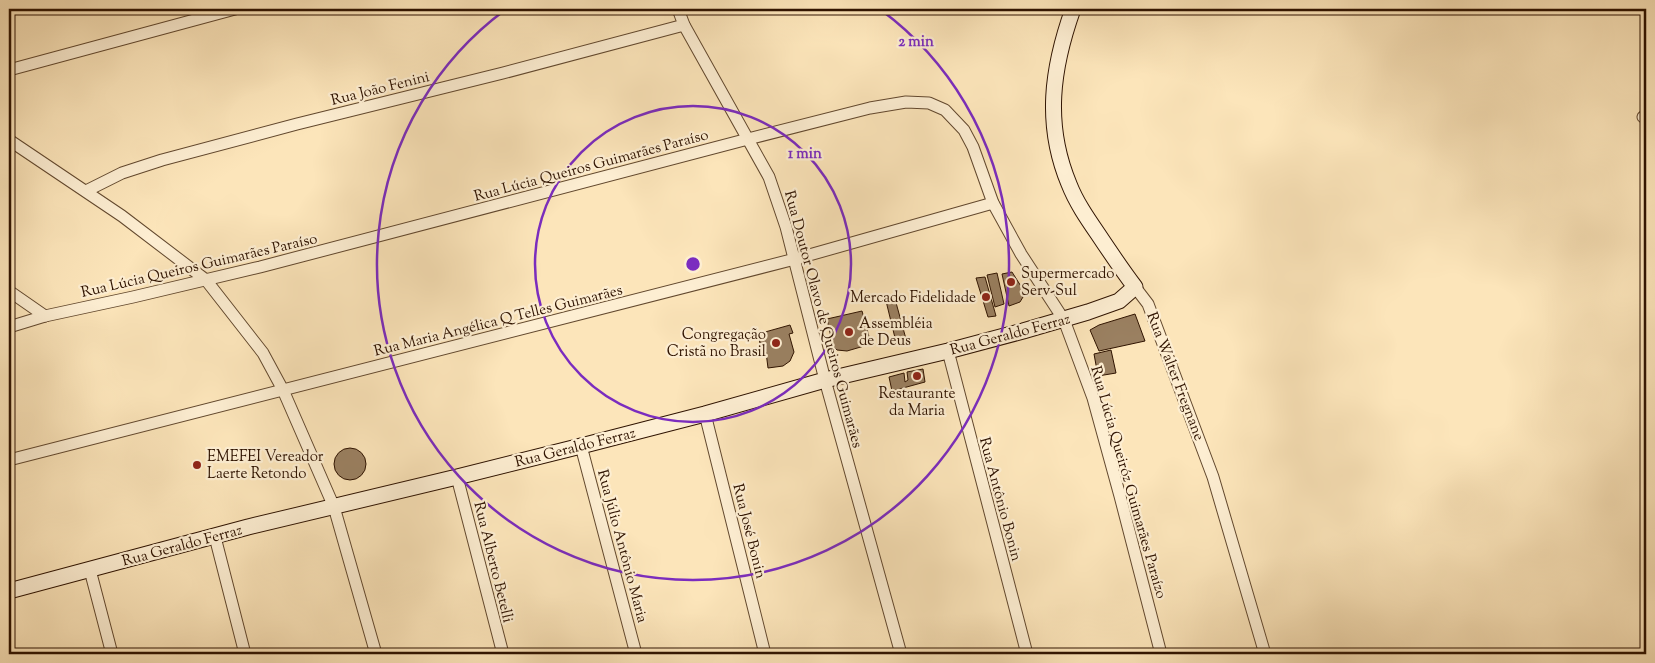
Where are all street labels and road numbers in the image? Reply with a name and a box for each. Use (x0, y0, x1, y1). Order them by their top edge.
street label: Rua João Fenini (329, 67, 432, 112)
street label: Rua Lúcia Queiros Guimarães Paraíso (472, 125, 711, 208)
street label: Rua Doutor Olavo de Queiros Guimarães (778, 188, 867, 451)
street label: Rua Lúcia Queiros Guimarães Paraíso (79, 229, 319, 304)
street label: Rua Maria Angélica Q Telles Guimarães (372, 280, 625, 363)
street label: Rua Geraldo Ferraz (948, 309, 1073, 362)
street label: Rua Walter Fregnane (1140, 309, 1209, 444)
street label: Rua Lúcia Queiróz Guimarães Paraízo (1084, 364, 1171, 601)
street label: Rua Geraldo Ferraz (513, 423, 638, 474)
street label: Rua Antônio Bonin (973, 435, 1026, 564)
street label: Rua Júlio Antônio Maria (591, 467, 652, 625)
street label: Rua José Bonin (727, 482, 771, 581)
street label: Rua Alberto Betelli (467, 500, 518, 625)
street label: Rua Geraldo Ferraz (120, 520, 245, 573)

